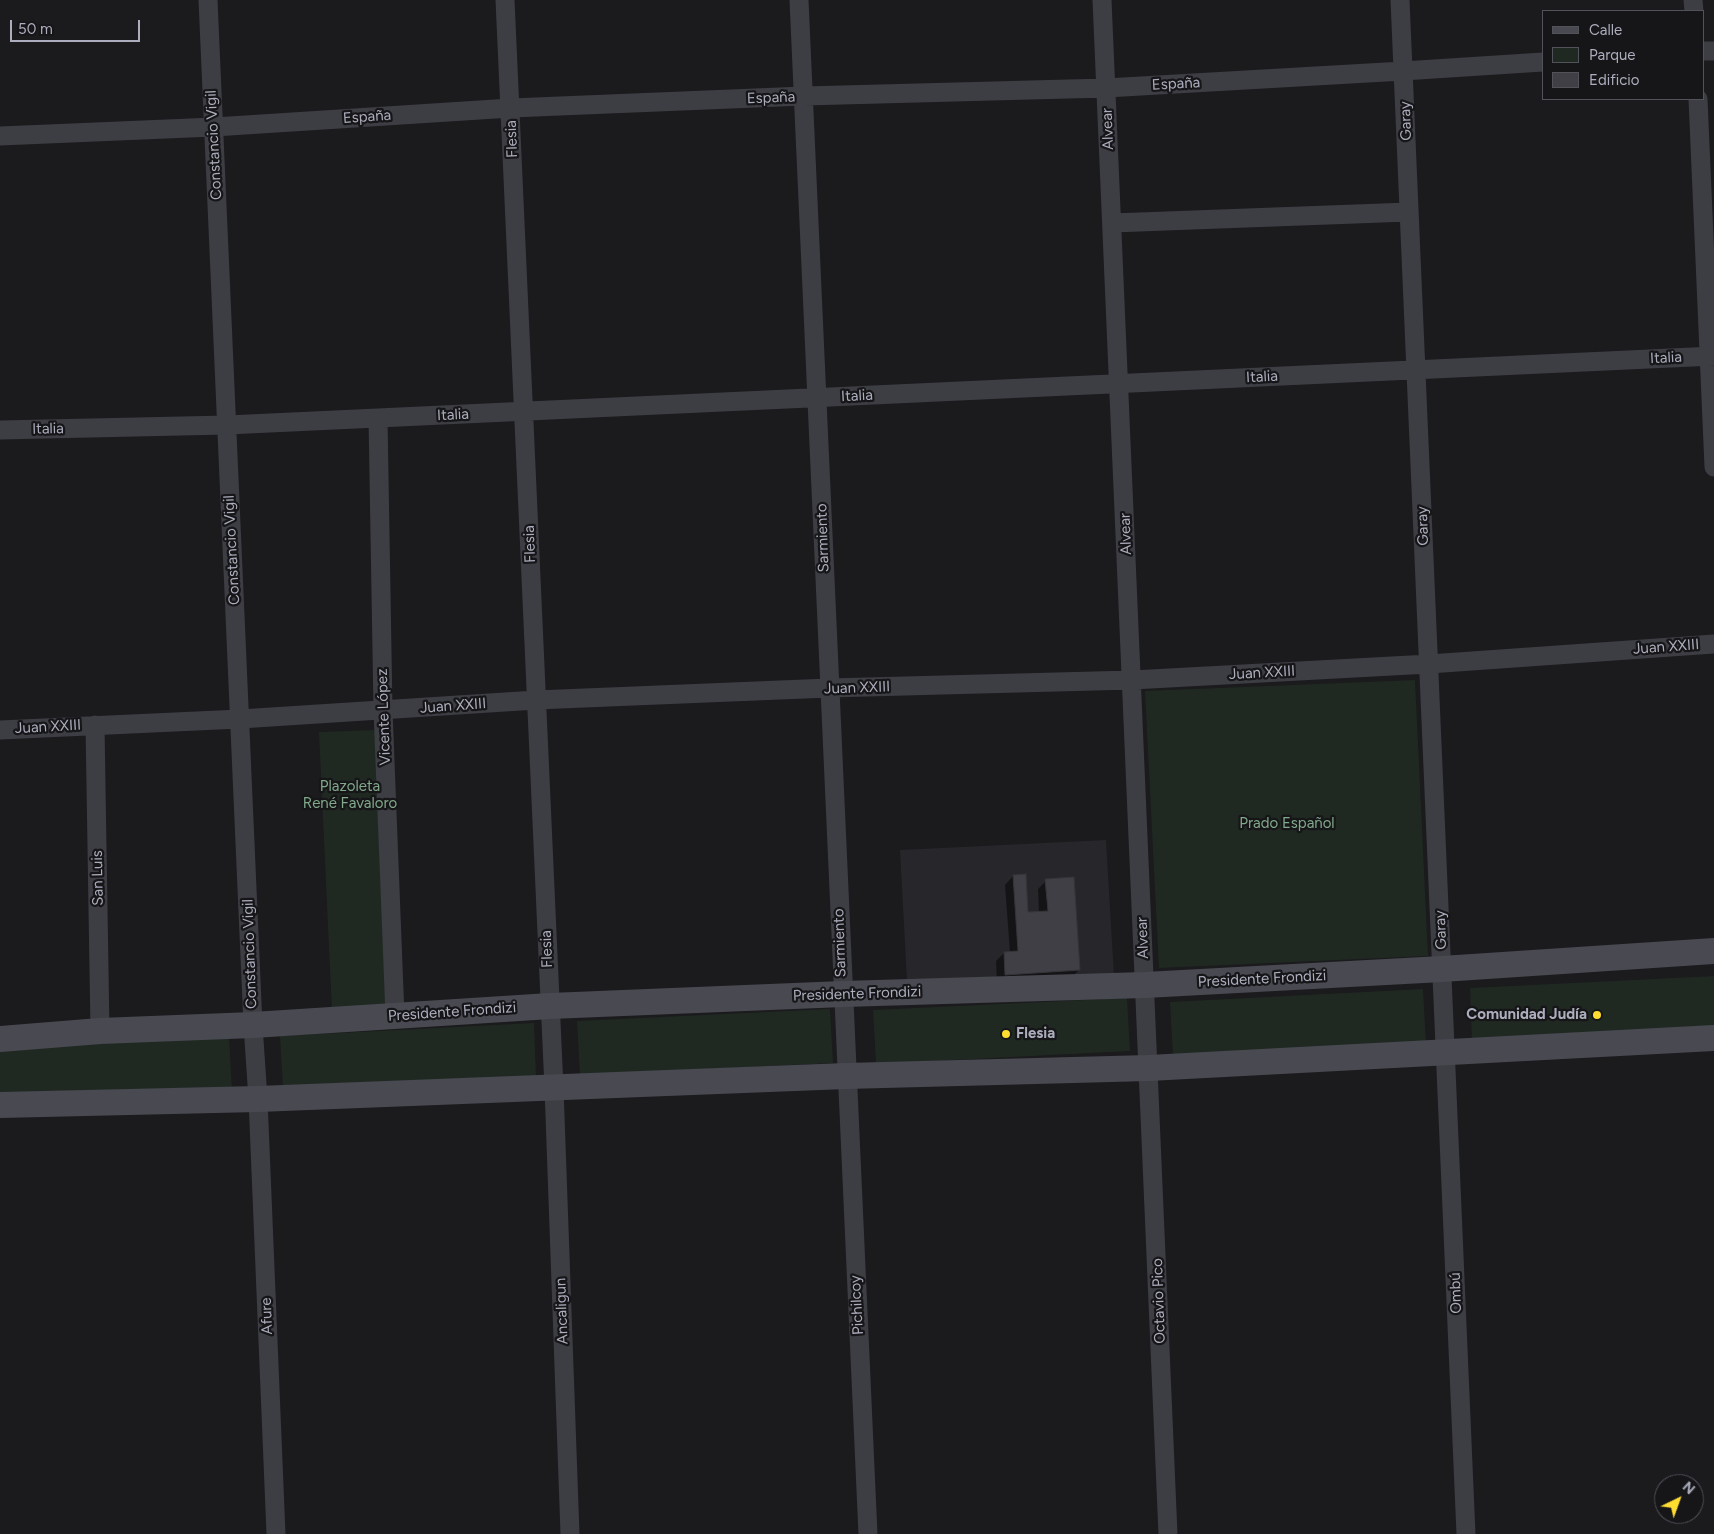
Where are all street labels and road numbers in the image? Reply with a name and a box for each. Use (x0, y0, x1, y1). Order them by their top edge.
street label: España (1151, 74, 1201, 94)
street label: España (746, 88, 796, 108)
street label: Constancio Vigil (202, 90, 226, 200)
street label: Garay (1396, 101, 1416, 141)
street label: España (342, 106, 392, 128)
street label: Alvear (1098, 108, 1118, 150)
street label: Flesia (502, 120, 522, 158)
street label: Italia (1650, 348, 1682, 368)
street label: Italia (1246, 367, 1278, 387)
street label: Italia (841, 386, 873, 406)
street label: Italia (437, 405, 469, 425)
street label: Italia (32, 420, 64, 438)
street label: Constancio Vigil (220, 495, 244, 605)
street label: Sarmiento (813, 503, 833, 573)
street label: Garay (1413, 506, 1433, 546)
street label: Alvear (1116, 513, 1136, 555)
street label: Flesia (520, 525, 540, 563)
street label: Juan XXIII (1632, 636, 1700, 658)
street label: Juan XXIII (1228, 662, 1296, 684)
street label: Vicente López (373, 668, 395, 766)
street label: Juan XXIII (823, 678, 891, 698)
street label: Juan XXIII (419, 695, 487, 717)
street label: Juan XXIII (14, 716, 82, 738)
street label: San Luis (89, 850, 107, 906)
street label: Constancio Vigil (239, 899, 261, 1009)
street label: Sarmiento (830, 908, 850, 978)
street label: Garay (1431, 910, 1451, 950)
street label: Alvear (1133, 917, 1153, 959)
street label: Flesia (537, 930, 557, 968)
street label: Presidente Frondizi (1197, 967, 1327, 991)
street label: Presidente Frondizi (792, 983, 922, 1005)
street label: Presidente Frondizi (387, 999, 517, 1025)
street label: Octavio Pico (1149, 1258, 1169, 1344)
street label: Ombú (1446, 1272, 1466, 1314)
street label: Pichilcoy (846, 1275, 868, 1335)
street label: Ancaligun (552, 1277, 572, 1345)
street label: Afure (257, 1297, 277, 1335)

